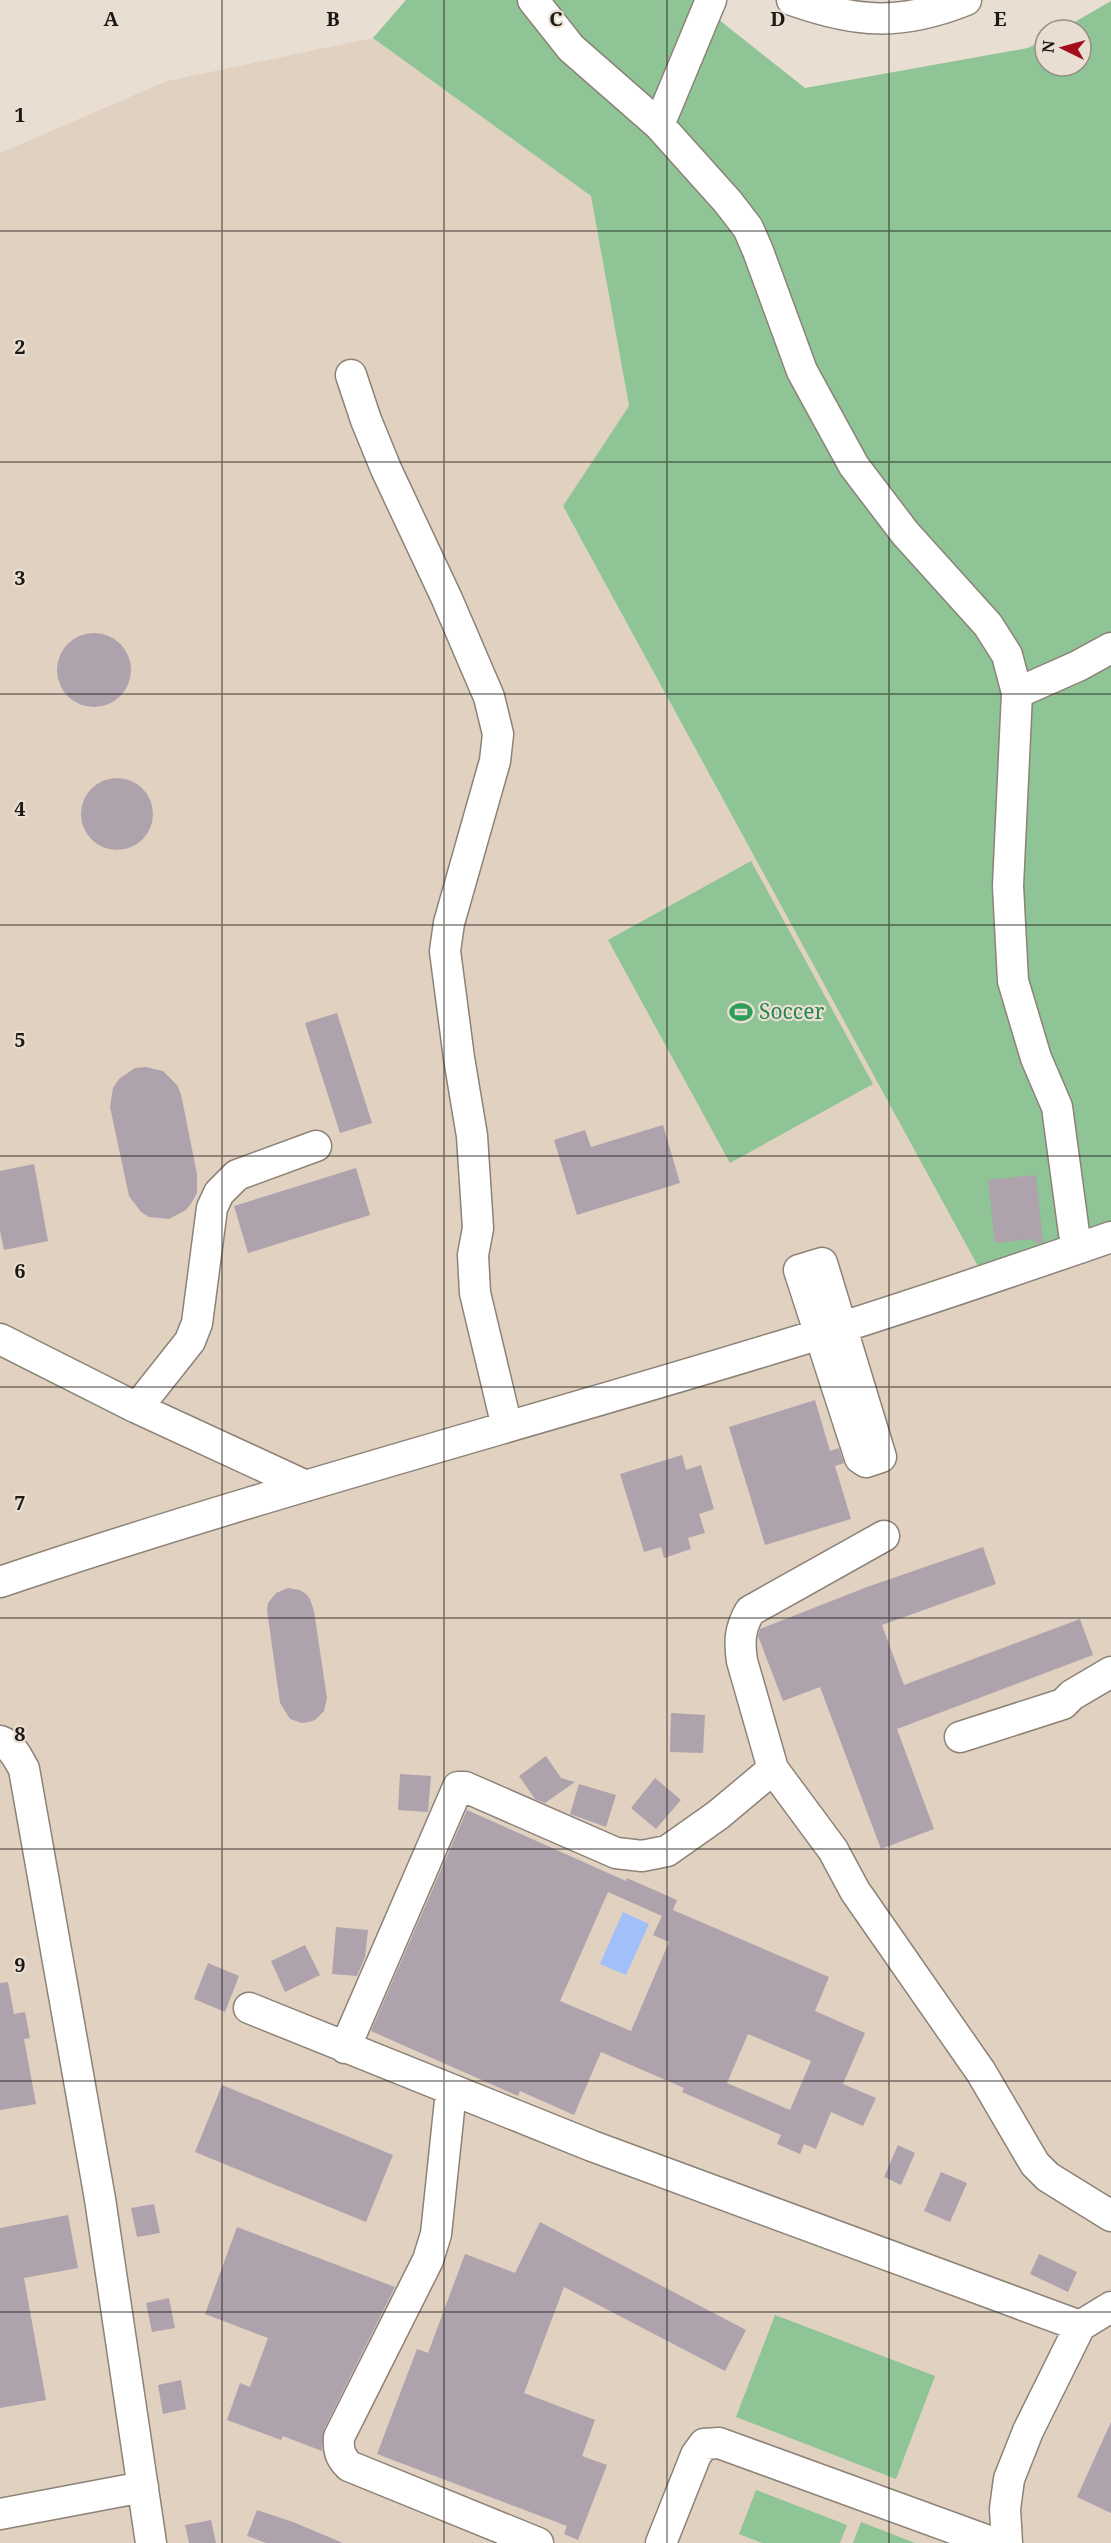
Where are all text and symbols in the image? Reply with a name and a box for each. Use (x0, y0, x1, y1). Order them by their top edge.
text: A (103, 5, 119, 32)
text: B (326, 5, 340, 32)
text: C (549, 5, 563, 32)
text: D (770, 5, 786, 32)
text: E (993, 5, 1007, 32)
north arrow (1033, 18, 1093, 78)
text: N (1037, 39, 1060, 54)
text: 1 (14, 101, 26, 128)
text: 2 (14, 333, 26, 360)
text: 3 (14, 564, 26, 591)
text: 4 (14, 795, 26, 822)
place label: Soccer (759, 997, 824, 1025)
sports icon: Soccer (728, 999, 754, 1025)
text: 5 (14, 1026, 26, 1053)
text: 6 (14, 1257, 26, 1284)
text: 7 (14, 1489, 26, 1516)
text: 8 (14, 1720, 26, 1747)
text: 9 (14, 1951, 26, 1978)

